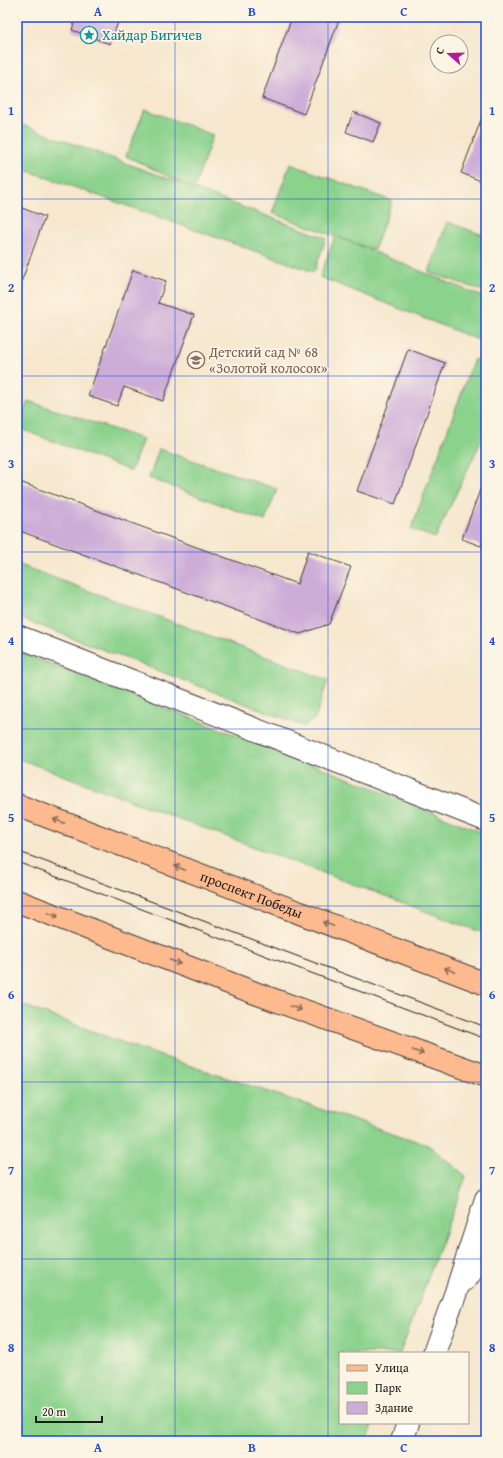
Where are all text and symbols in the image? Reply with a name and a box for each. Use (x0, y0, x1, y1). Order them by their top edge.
text: A (94, 2, 103, 21)
text: B (248, 2, 256, 21)
text: C (400, 2, 408, 21)
place icon: Хайдар Бигичев (79, 25, 99, 45)
place label: Хайдар Бигичев (102, 25, 202, 45)
north arrow (429, 34, 469, 74)
text: С (431, 45, 448, 56)
text: 1 (8, 101, 14, 120)
text: 1 (489, 101, 495, 120)
text: 2 (8, 278, 15, 297)
text: 2 (489, 278, 496, 297)
place label: Детский сад № 68 «Золотой колосок» (208, 342, 327, 378)
school or university icon: Детский сад № 68 «Золотой колосок» (186, 350, 206, 370)
text: 3 (8, 454, 14, 473)
text: 3 (489, 454, 495, 473)
text: 4 (8, 631, 15, 650)
text: 4 (489, 631, 496, 650)
text: 5 (8, 808, 15, 827)
text: 5 (489, 808, 496, 827)
one-way arrow (53, 817, 65, 825)
one-way arrow (175, 863, 187, 871)
street label: проспект Победы (198, 866, 306, 923)
one-way arrow (47, 912, 59, 919)
one-way arrow (322, 919, 334, 927)
one-way arrow (168, 958, 180, 966)
one-way arrow (444, 965, 456, 973)
text: 6 (8, 985, 15, 1004)
text: 6 (489, 985, 496, 1004)
one-way arrow (290, 1004, 302, 1012)
one-way arrow (412, 1049, 425, 1056)
text: 7 (8, 1161, 15, 1180)
text: 7 (489, 1161, 496, 1180)
text: 8 (8, 1338, 15, 1357)
text: 8 (489, 1338, 496, 1357)
legend (339, 1352, 469, 1424)
text: Улица (375, 1359, 409, 1376)
text: Парк (375, 1379, 402, 1396)
scale bar (36, 1398, 102, 1424)
text: Здание (375, 1399, 414, 1416)
text: 20 m (42, 1403, 66, 1420)
text: A (94, 1438, 103, 1457)
text: B (248, 1438, 256, 1457)
text: C (400, 1438, 408, 1457)

